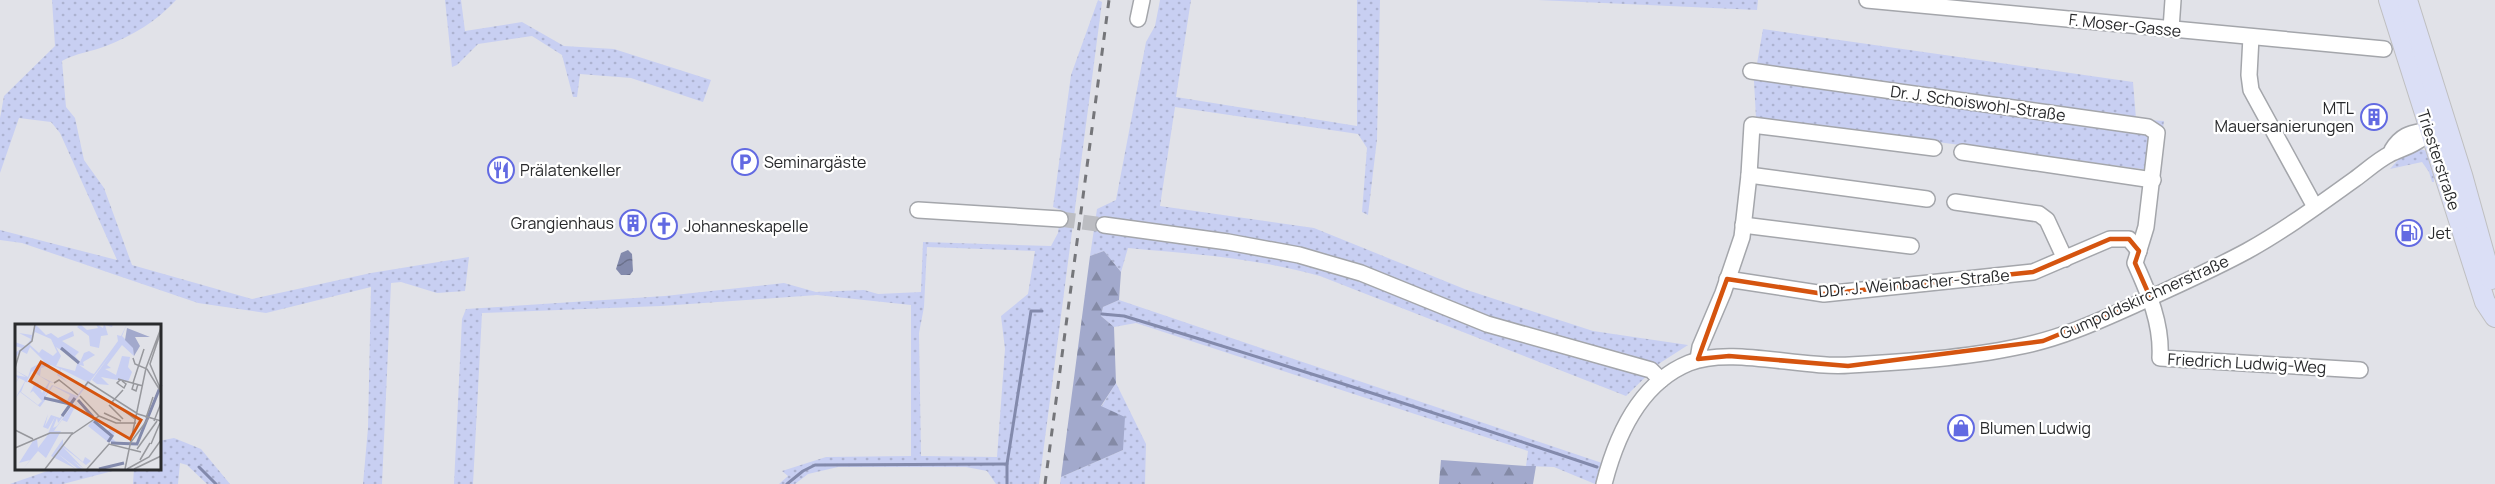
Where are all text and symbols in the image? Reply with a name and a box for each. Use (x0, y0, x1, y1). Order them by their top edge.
street label: F. Moser-Gasse (2068, 8, 2182, 42)
street label: Dr. J. Schoiswohl-Straße (1889, 80, 2067, 126)
place label: MTL Mauersanierungen (2215, 97, 2354, 137)
building icon: MTL Mauersanierungen (2359, 102, 2389, 132)
street label: Triesterstraße (2412, 107, 2466, 213)
parking icon: Seminargäste (730, 147, 760, 177)
place label: Seminargäste (764, 151, 866, 173)
restaurant icon: Prälatenkeller (486, 155, 516, 185)
place label: Prälatenkeller (520, 159, 621, 181)
building icon: Grangienhaus (618, 208, 648, 238)
church icon: Johanneskapelle (649, 211, 679, 241)
place label: Grangienhaus (511, 212, 614, 234)
place label: Johanneskapelle (684, 215, 808, 237)
fuel station icon: Jet (2394, 218, 2424, 248)
place label: Jet (2428, 222, 2451, 244)
street label: Gumpoldskirchnerstraße (2056, 250, 2232, 344)
street label: DDr. J. Weinbacher-Straße (1817, 264, 2011, 302)
inset map (15, 324, 160, 469)
street label: Friedrich Ludwig-Weg (2167, 348, 2327, 378)
shop icon: Blumen Ludwig (1946, 413, 1976, 443)
place label: Blumen Ludwig (1980, 417, 2091, 439)

